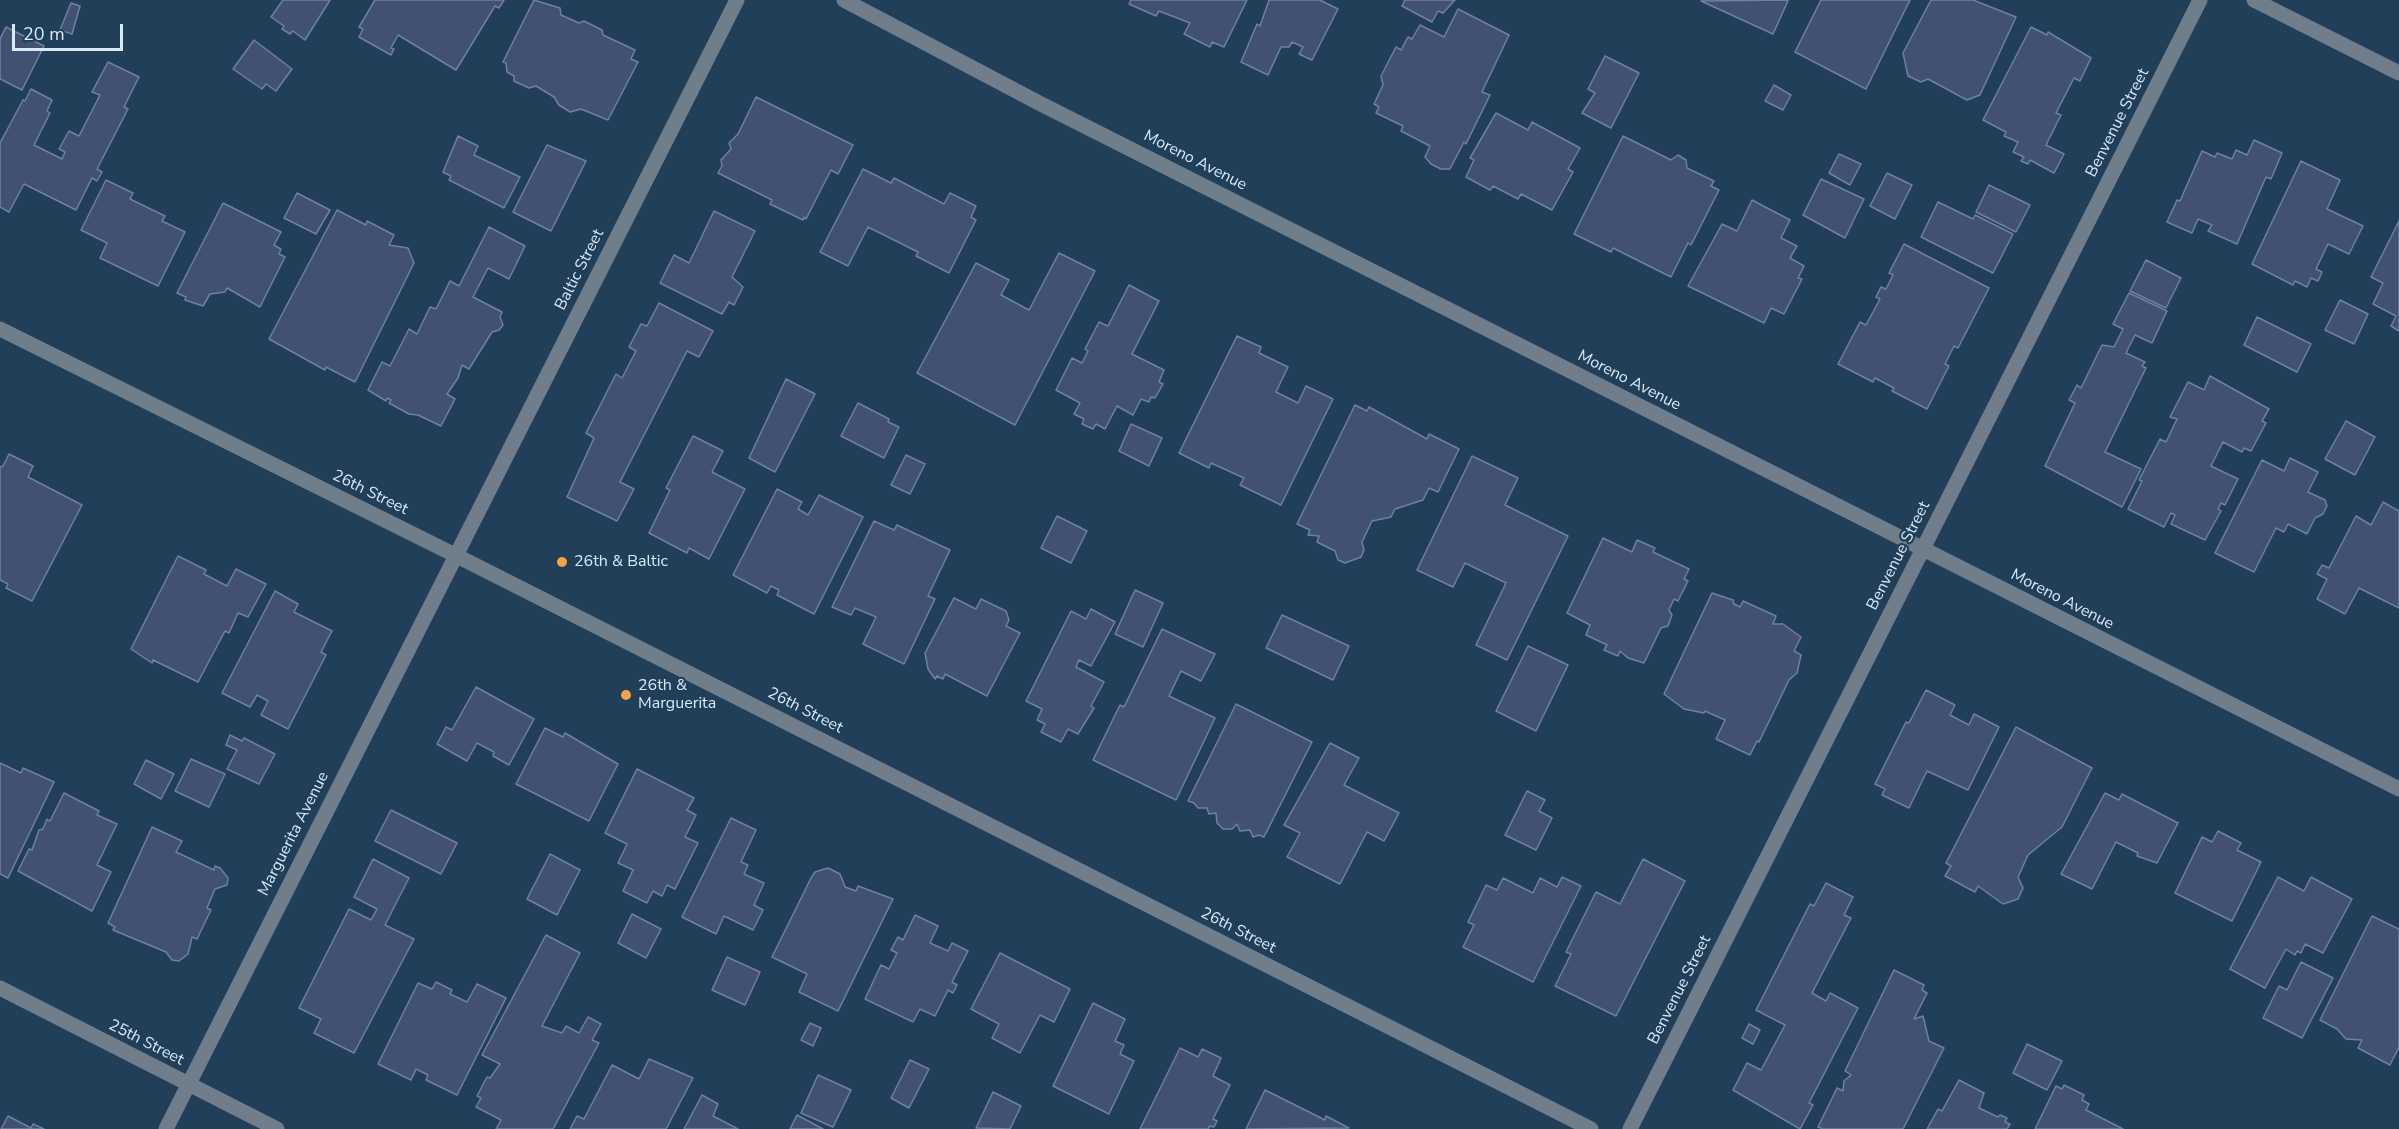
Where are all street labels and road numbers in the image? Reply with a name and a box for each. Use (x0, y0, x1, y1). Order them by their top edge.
street label: Benvenue Street (2082, 65, 2154, 181)
street label: Moreno Avenue (1140, 127, 1250, 195)
street label: Baltic Street (551, 226, 609, 314)
street label: Moreno Avenue (1574, 347, 1684, 415)
street label: 26th Street (329, 466, 411, 520)
street label: Benvenue Street (1863, 498, 1935, 614)
street label: Moreno Avenue (2007, 566, 2117, 634)
street label: 26th Street (764, 684, 846, 738)
street label: Marguerita Avenue (254, 769, 334, 899)
street label: 26th Street (1197, 904, 1279, 958)
street label: Benvenue Street (1644, 932, 1716, 1048)
street label: 25th Street (105, 1016, 187, 1070)

